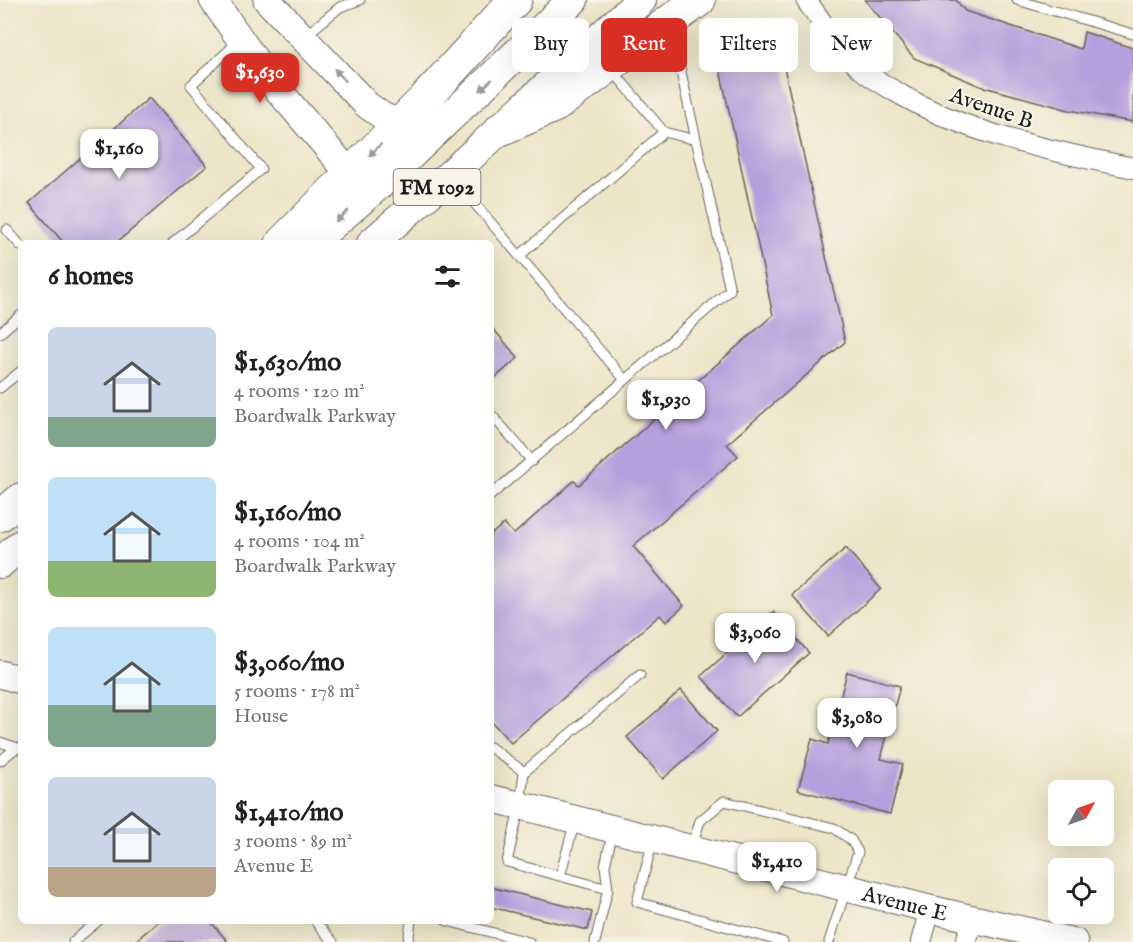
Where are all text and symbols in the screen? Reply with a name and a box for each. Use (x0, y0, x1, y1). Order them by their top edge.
chip: Buy (512, 18, 589, 72)
chip: Rent (601, 18, 687, 72)
chip: Filters (699, 18, 798, 72)
chip: New (810, 18, 893, 72)
pin: $1,630 (211, 53, 309, 104)
text: $1,630 (235, 60, 285, 85)
one-way arrow (334, 68, 347, 83)
one-way arrow (479, 78, 494, 91)
street label: Avenue B (945, 81, 1037, 136)
pin: $1,160 (70, 129, 168, 180)
text: $1,160 (94, 136, 144, 161)
one-way arrow (368, 142, 382, 156)
road number: FM 1092 (394, 169, 480, 205)
one-way arrow (334, 210, 350, 223)
text: 6 homes (48, 260, 133, 293)
icon: filters (431, 260, 464, 293)
text: $1,630/mo (234, 346, 341, 379)
icon: home (96, 351, 168, 423)
text: 4 rooms · 120 m² (234, 379, 365, 404)
pin: $1,930 (617, 380, 715, 431)
text: $1,930 (641, 387, 691, 412)
text: Boardwalk Parkway (234, 404, 396, 429)
text: $1,160/mo (234, 496, 341, 529)
icon: home (96, 501, 168, 573)
text: 4 rooms · 104 m² (234, 529, 365, 554)
text: Boardwalk Parkway (234, 554, 396, 579)
pin: $3,060 (706, 613, 804, 664)
text: $3,060 (729, 620, 781, 645)
text: $3,060/mo (234, 646, 344, 679)
icon: home (96, 651, 168, 723)
text: 5 rooms · 178 m² (234, 679, 360, 704)
pin: $3,080 (808, 698, 906, 749)
text: House (234, 704, 288, 729)
text: $3,080 (831, 705, 883, 730)
north arrow (1048, 780, 1114, 846)
map controls (1048, 780, 1114, 924)
text: $1,410/mo (234, 796, 344, 829)
icon: home (96, 801, 168, 873)
text: 3 rooms · 89 m² (234, 829, 352, 854)
pin: $1,410 (728, 842, 826, 893)
text: $1,410 (751, 849, 803, 874)
text: Avenue E (234, 854, 313, 879)
button: locate (1048, 858, 1114, 924)
street label: Avenue E (858, 880, 950, 929)

